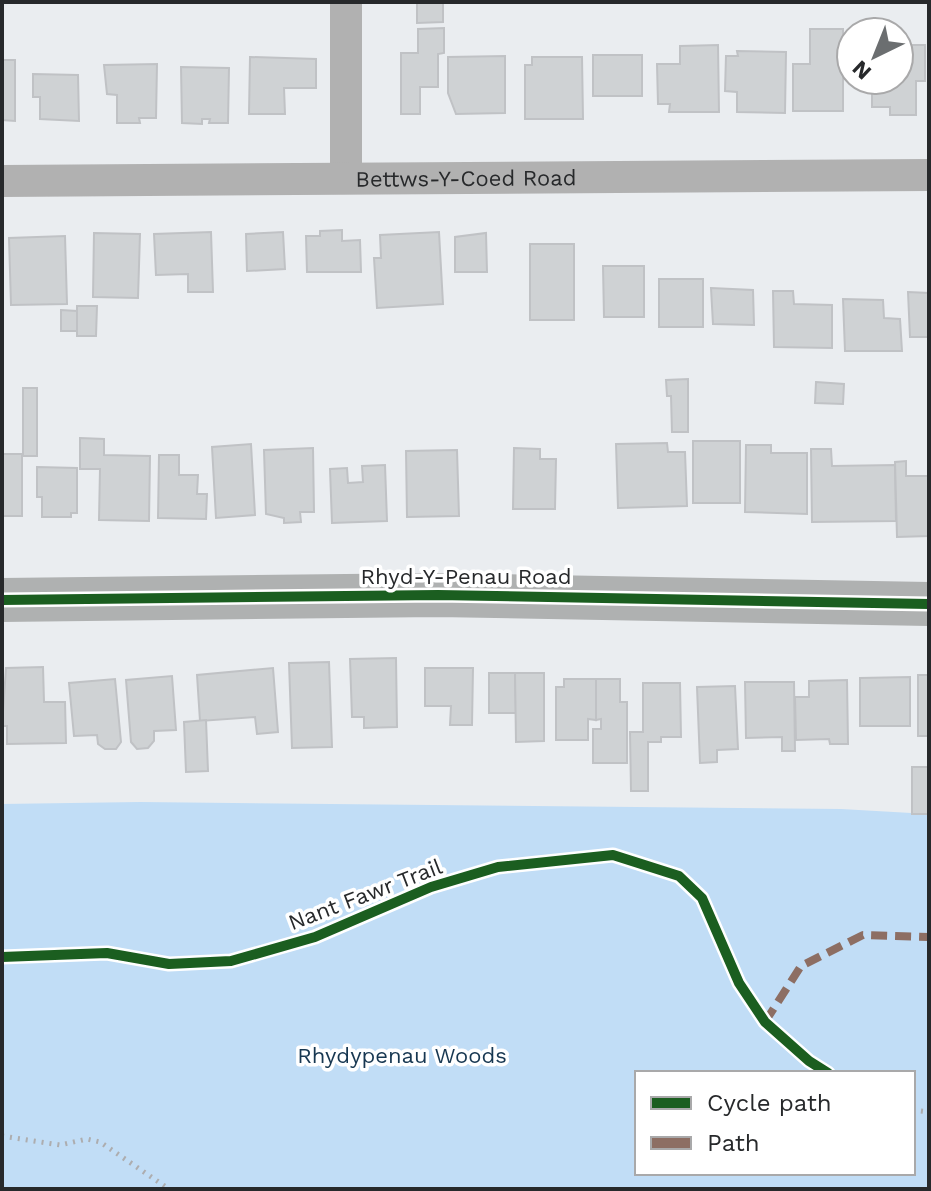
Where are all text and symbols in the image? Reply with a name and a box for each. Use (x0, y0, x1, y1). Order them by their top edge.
north arrow (835, 16, 915, 96)
text: N (847, 56, 876, 85)
street label: Bettws-Y-Coed Road (355, 165, 577, 192)
street label: Rhyd-Y-Penau Road (360, 564, 572, 589)
street label: Nant Fawr Trail (285, 854, 446, 935)
park label: Rhydypenau Woods (297, 1043, 507, 1068)
legend (635, 1071, 915, 1175)
text: Cycle path (707, 1089, 832, 1117)
text: Path (707, 1129, 760, 1157)

